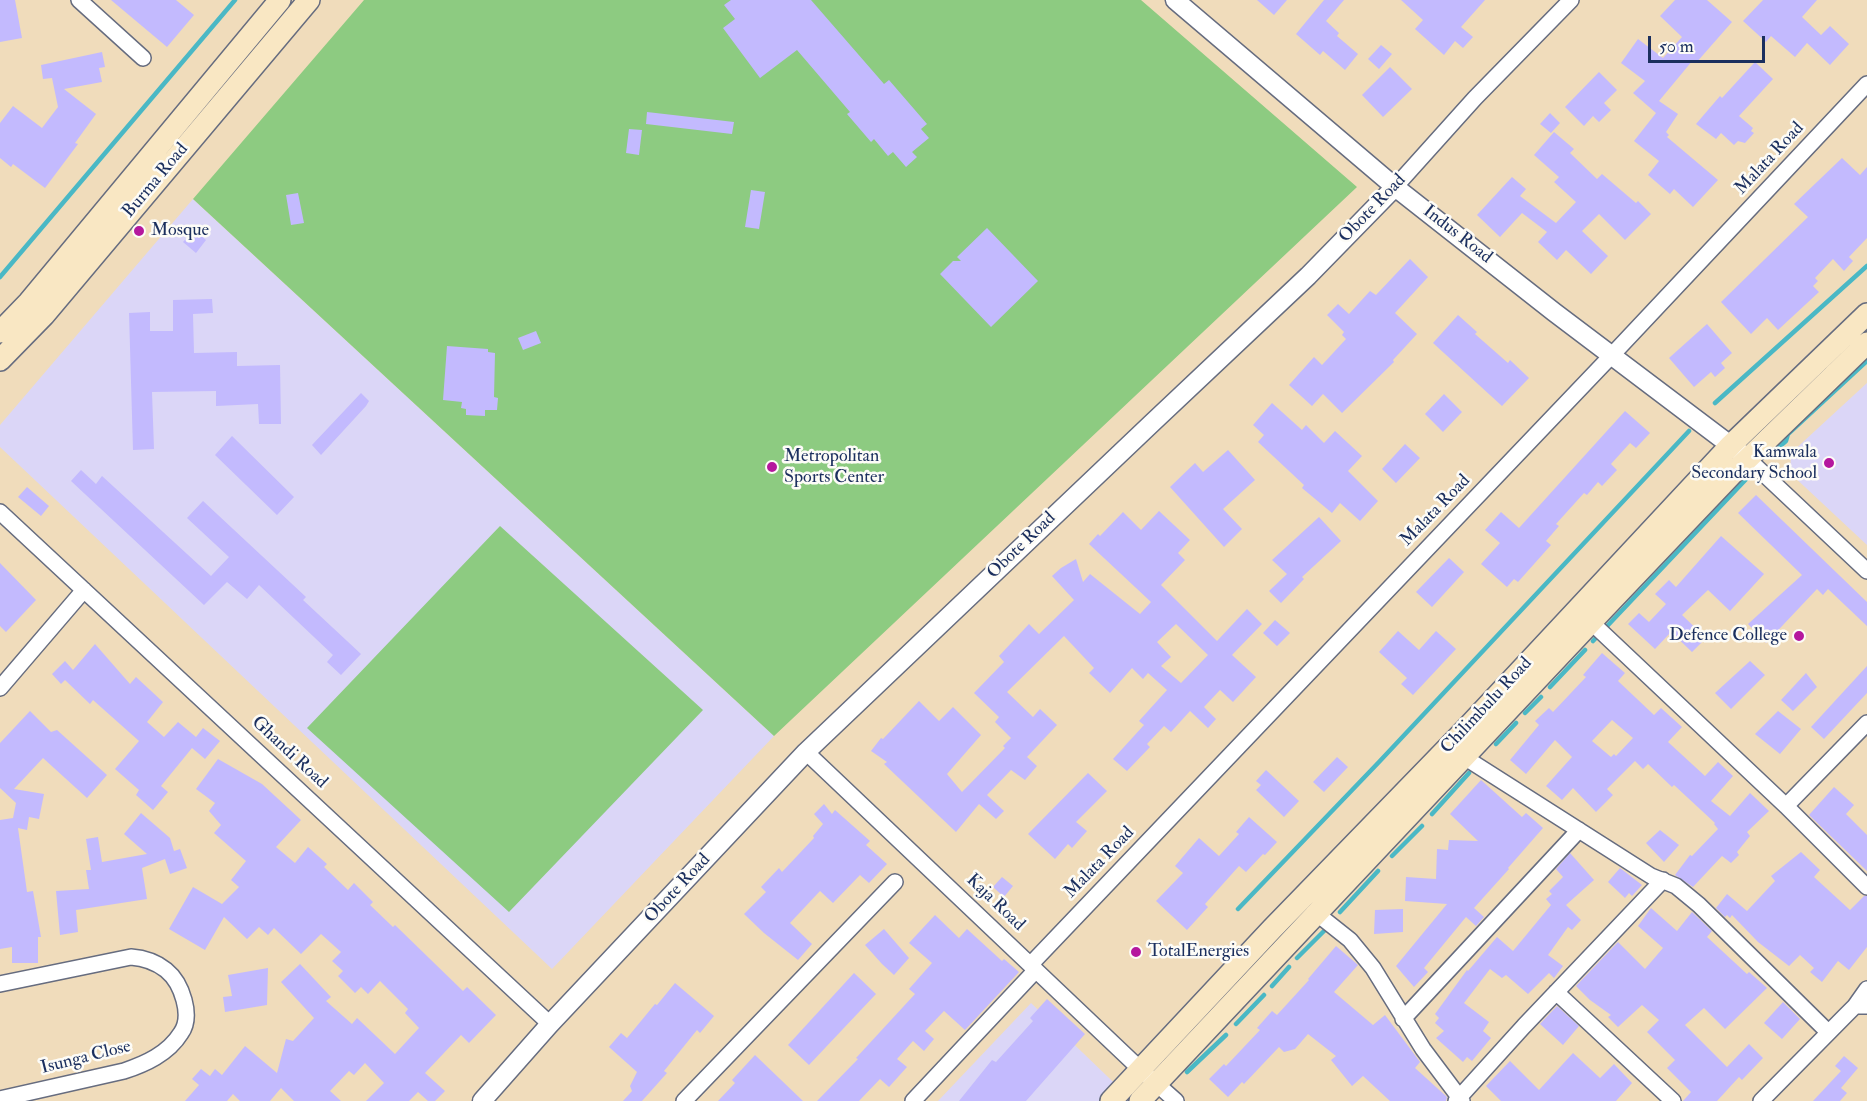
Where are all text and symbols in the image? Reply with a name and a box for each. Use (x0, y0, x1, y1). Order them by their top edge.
scale bar (1651, 24, 1768, 62)
text: 50 m (1659, 35, 1694, 58)
street label: Malata Road (1731, 118, 1809, 200)
street label: Burma Road (119, 139, 193, 223)
street label: Obote Road (1335, 170, 1411, 248)
street label: Indus Road (1418, 201, 1496, 269)
place label: Mosque (151, 220, 209, 242)
marker: Mosque (132, 224, 146, 238)
place label: Kamwala Secondary School (1691, 442, 1817, 484)
place label: Metropolitan Sports Center (784, 446, 884, 488)
marker: Kamwala Secondary School (1822, 456, 1836, 470)
marker: Metropolitan Sports Center (765, 460, 779, 474)
street label: Malata Road (1396, 471, 1476, 551)
street label: Obote Road (983, 508, 1061, 584)
place label: Defence College (1669, 625, 1787, 647)
marker: Defence College (1792, 629, 1806, 643)
street label: Chilimbulu Road (1437, 653, 1537, 759)
street label: Ghandi Road (246, 712, 332, 794)
street label: Malata Road (1060, 823, 1140, 903)
street label: Obote Road (640, 850, 716, 928)
street label: Kaja Road (961, 870, 1029, 936)
place label: TotalEnergies (1148, 941, 1249, 963)
marker: TotalEnergies (1129, 945, 1143, 959)
street label: Isunga Close (39, 1036, 133, 1080)

